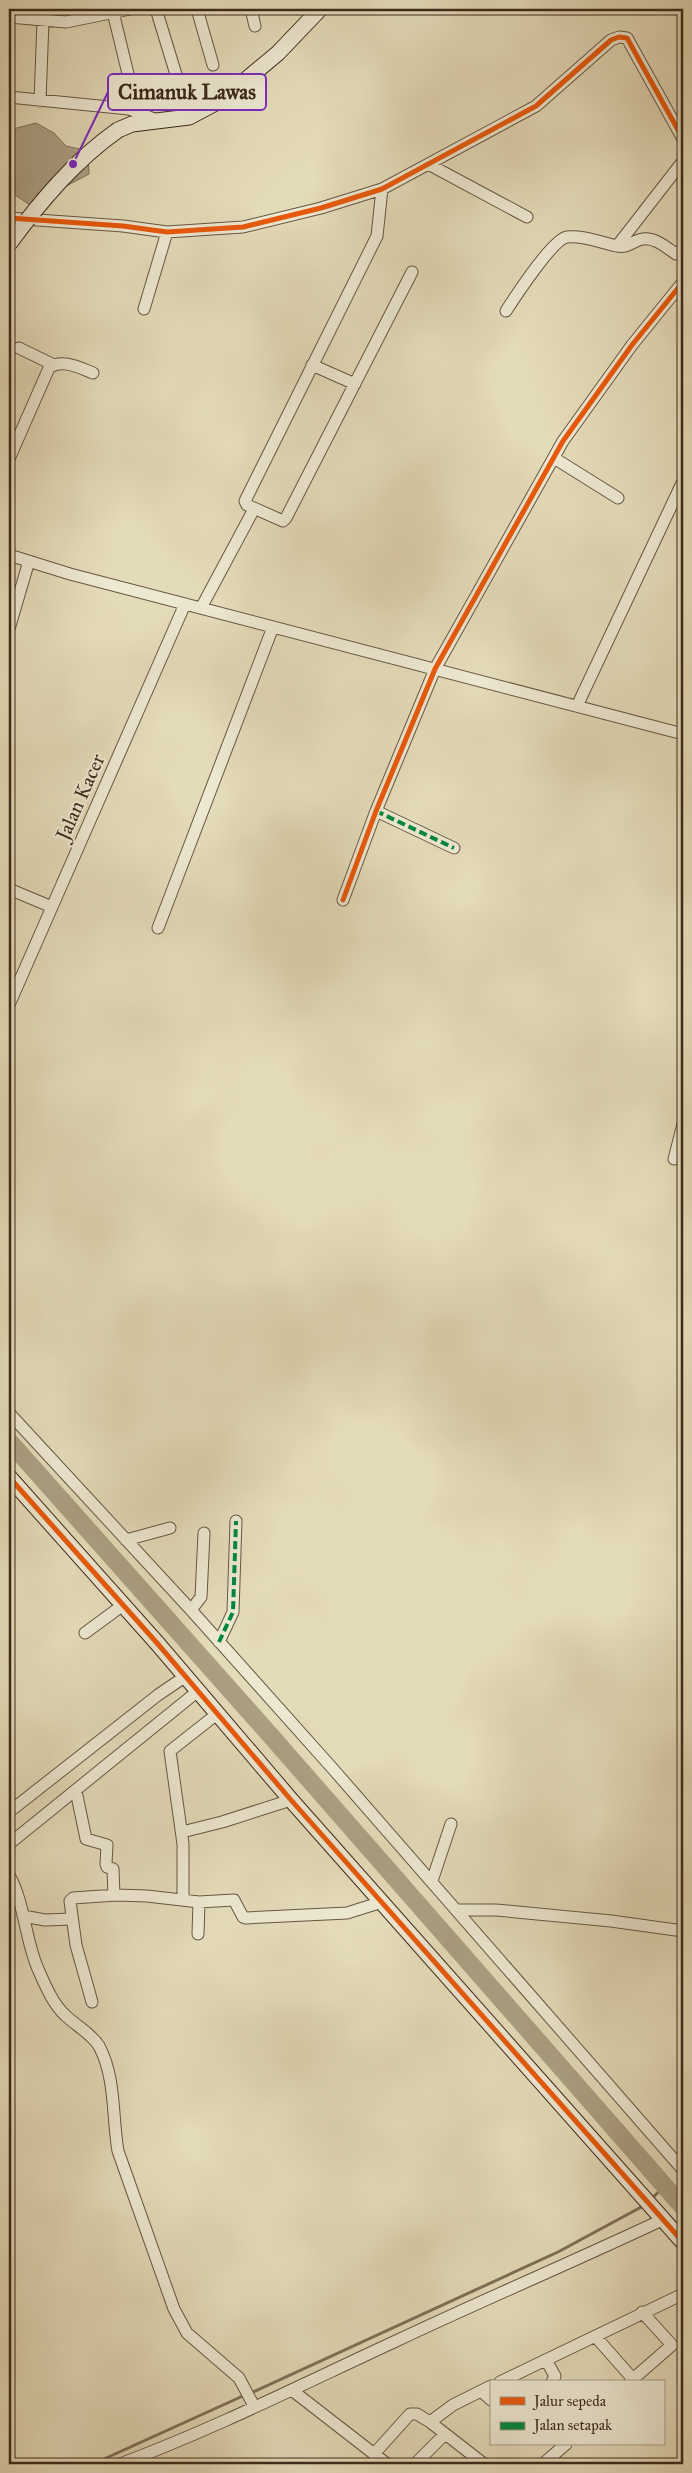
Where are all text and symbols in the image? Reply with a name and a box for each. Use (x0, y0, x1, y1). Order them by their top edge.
callout: Cimanuk Lawas (108, 74, 266, 110)
text: Cimanuk Lawas (118, 79, 256, 105)
street label: Jalan Kacer (50, 750, 111, 846)
legend (490, 2380, 664, 2446)
text: Jalur sepeda (532, 2392, 607, 2411)
text: Jalan setapak (532, 2416, 612, 2435)

